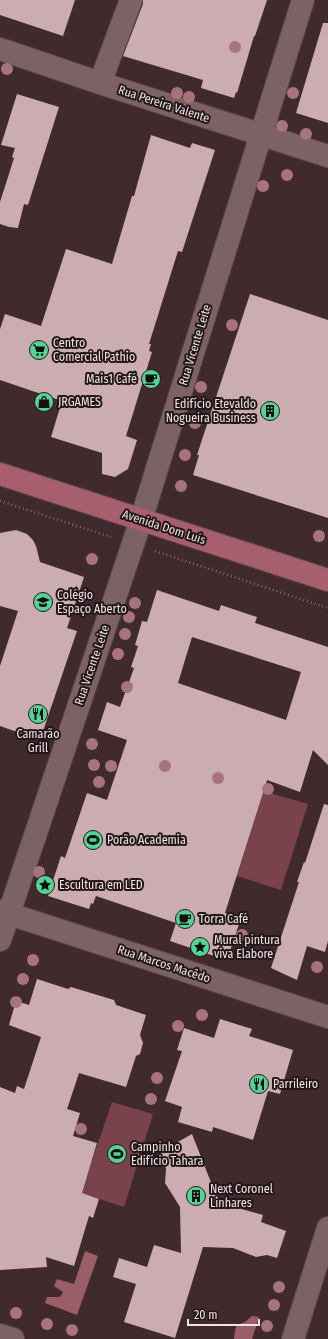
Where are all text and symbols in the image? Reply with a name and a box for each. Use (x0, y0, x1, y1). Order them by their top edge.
street label: Rua Pereira Valente (117, 83, 211, 125)
street label: Rua Vicente Leite (176, 303, 214, 387)
place label: Centro Comercial Pathio (53, 336, 135, 364)
supermarket icon: Centro Comercial Pathio (28, 339, 50, 361)
cafe icon: Mais1 Café (140, 368, 162, 390)
place label: Mais1 Café (86, 372, 137, 386)
shop icon: JRGAMES (33, 391, 55, 413)
place label: JRGAMES (58, 395, 101, 409)
place label: Edifício Etevaldo Nogueira Business (166, 397, 256, 425)
building icon: Edifício Etevaldo Nogueira Business (259, 400, 281, 422)
street label: Avenida Dom Luís (121, 507, 207, 547)
place label: Colégio Espaço Aberto (57, 588, 127, 616)
school or university icon: Colégio Espaço Aberto (32, 591, 54, 613)
street label: Rua Vicente Leite (72, 623, 112, 707)
restaurant icon: Camarão Grill (27, 703, 49, 725)
place label: Camarão Grill (17, 727, 59, 755)
sports icon: Porão Academia (82, 829, 104, 851)
place label: Porão Academia (107, 833, 186, 847)
place icon: Escultura em LED (34, 874, 56, 896)
place label: Escultura em LED (59, 878, 143, 892)
cafe icon: Torra Café (174, 908, 196, 930)
place label: Torra Café (199, 912, 248, 926)
place label: Mural pintura viva Elabore (214, 933, 280, 961)
place icon: Mural pintura viva Elabore (189, 936, 211, 958)
street label: Rua Marcos Macêdo (116, 942, 212, 986)
restaurant icon: Parrileiro (248, 1073, 270, 1095)
place label: Parrileiro (273, 1077, 318, 1091)
place label: Campinho Edifício Tahara (131, 1140, 203, 1168)
sports icon: Campinho Edifício Tahara (106, 1143, 128, 1165)
place label: Next Coronel Linhares (210, 1182, 273, 1210)
building icon: Next Coronel Linhares (185, 1185, 207, 1207)
scale bar (188, 1301, 259, 1327)
text: 20 m (194, 1308, 218, 1322)

